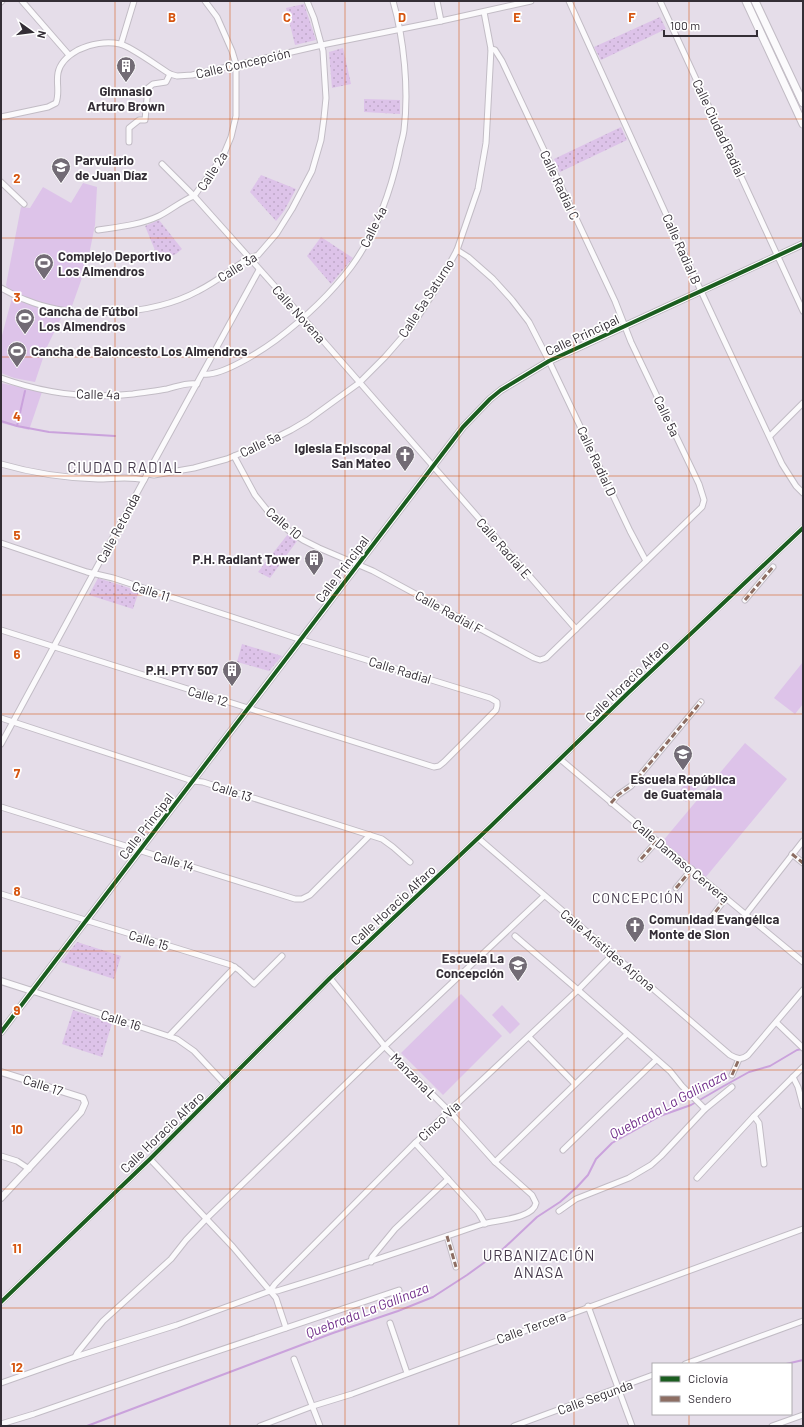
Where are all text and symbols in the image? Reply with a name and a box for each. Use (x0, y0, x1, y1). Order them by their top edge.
text: B (168, 9, 176, 25)
text: C (283, 9, 291, 25)
text: D (398, 9, 406, 25)
text: E (513, 9, 521, 25)
text: F (628, 9, 636, 25)
north arrow (12, 12, 52, 52)
scale bar (664, 12, 757, 38)
text: 100 m (670, 18, 700, 32)
text: N (35, 29, 49, 40)
street label: Calle Concepción (194, 44, 292, 82)
building icon: Gimnasio Arturo Brown (115, 55, 137, 83)
street label: Calle Ciudad Radial (689, 76, 749, 180)
place label: Gimnasio Arturo Brown (87, 83, 165, 114)
street label: Calle 2a (193, 148, 231, 194)
street label: Calle Radial C (537, 148, 583, 223)
place label: Parvulario de Juan Díaz (75, 152, 147, 183)
school or university icon: Parvulario de Juan Díaz (50, 156, 72, 184)
text: 2 (13, 170, 21, 186)
street label: Calle 4a (356, 204, 390, 250)
street label: Calle Radial B (659, 211, 705, 287)
place label: Complejo Deportivo Los Almendros (58, 248, 171, 279)
street label: Calle 3a (214, 249, 260, 285)
sports icon: Complejo Deportivo Los Almendros (33, 252, 55, 280)
street label: Calle 5a Saturno (395, 256, 457, 340)
street label: Calle Novena (269, 282, 329, 346)
text: 3 (13, 289, 21, 305)
place label: Cancha de Fútbol Los Almendros (39, 303, 138, 334)
sports icon: Cancha de Fútbol Los Almendros (14, 307, 36, 335)
street label: Calle Principal (543, 311, 621, 359)
sports icon: Cancha de Baloncesto Los Almendros (6, 340, 28, 368)
place label: Cancha de Baloncesto Los Almendros (31, 343, 248, 359)
street label: Calle 4a (76, 386, 120, 402)
street label: Calle 5a (651, 393, 683, 439)
text: 4 (13, 408, 21, 424)
street label: Calle Radial D (574, 424, 620, 498)
street label: Calle 5a (237, 428, 283, 460)
place label: Iglesia Episcopal San Mateo (294, 440, 391, 471)
church icon: Iglesia Episcopal San Mateo (394, 444, 416, 472)
district label: CIUDAD RADIAL (67, 458, 183, 476)
street label: Calle Retonda (93, 490, 143, 566)
street label: Calle 10 (263, 503, 305, 543)
street label: Calle Radial E (473, 514, 535, 582)
text: 5 (13, 527, 21, 543)
street label: Calle Principal (312, 532, 372, 606)
building icon: P.H. Radiant Tower (303, 548, 325, 576)
place label: P.H. Radiant Tower (192, 551, 300, 567)
street label: Calle 11 (130, 577, 172, 605)
street label: Calle Radial F (413, 587, 486, 637)
street label: Calle Horacio Alfaro (582, 637, 672, 725)
text: 6 (14, 646, 21, 662)
street label: Calle Radial (367, 653, 433, 687)
building icon: P.H. PTY 507 (221, 659, 243, 687)
place label: P.H. PTY 507 (146, 662, 219, 678)
street label: Calle 12 (186, 682, 230, 710)
school or university icon: Escuela República de Guatemala (672, 743, 694, 771)
text: 7 (14, 765, 21, 781)
place label: Escuela República de Guatemala (630, 771, 736, 802)
street label: Calle 13 (210, 777, 254, 805)
street label: Calle Principal (115, 790, 177, 862)
street label: Calle Damaso Cervera (629, 816, 733, 906)
street label: Calle 14 (152, 847, 196, 875)
street label: Calle Horacio Alfaro (347, 862, 439, 948)
text: 8 (13, 883, 21, 899)
district label: CONCEPCIÓN (592, 889, 684, 906)
street label: Calle Arístides Arjona (557, 906, 659, 994)
place label: Comunidad Evangélica Monte de Sion (649, 911, 779, 942)
church icon: Comunidad Evangélica Monte de Sion (624, 915, 646, 943)
street label: Calle 15 (127, 926, 171, 954)
place label: Escuela La Concepción (436, 950, 504, 981)
school or university icon: Escuela La Concepción (507, 954, 529, 982)
text: 9 (14, 1002, 21, 1018)
street label: Calle 16 (99, 1006, 143, 1034)
street label: Manzana L (387, 1049, 441, 1103)
water label: Quebrada La Gallinaza (606, 1066, 730, 1142)
street label: Calle 17 (21, 1071, 65, 1099)
street label: Calle Horacio Alfaro (117, 1088, 207, 1176)
street label: Cinco Vía (415, 1098, 463, 1144)
text: 10 (11, 1121, 23, 1137)
text: 11 (12, 1240, 22, 1256)
district label: URBANIZACIÓN ANASA (483, 1246, 595, 1281)
water label: Quebrada La Gallinaza (303, 1279, 431, 1341)
street label: Calle Tercera (494, 1307, 568, 1347)
text: 12 (11, 1359, 23, 1375)
legend (652, 1363, 792, 1415)
text: Ciclovía (688, 1371, 728, 1385)
street label: Calle Segunda (555, 1376, 635, 1418)
text: Sendero (688, 1391, 732, 1405)

